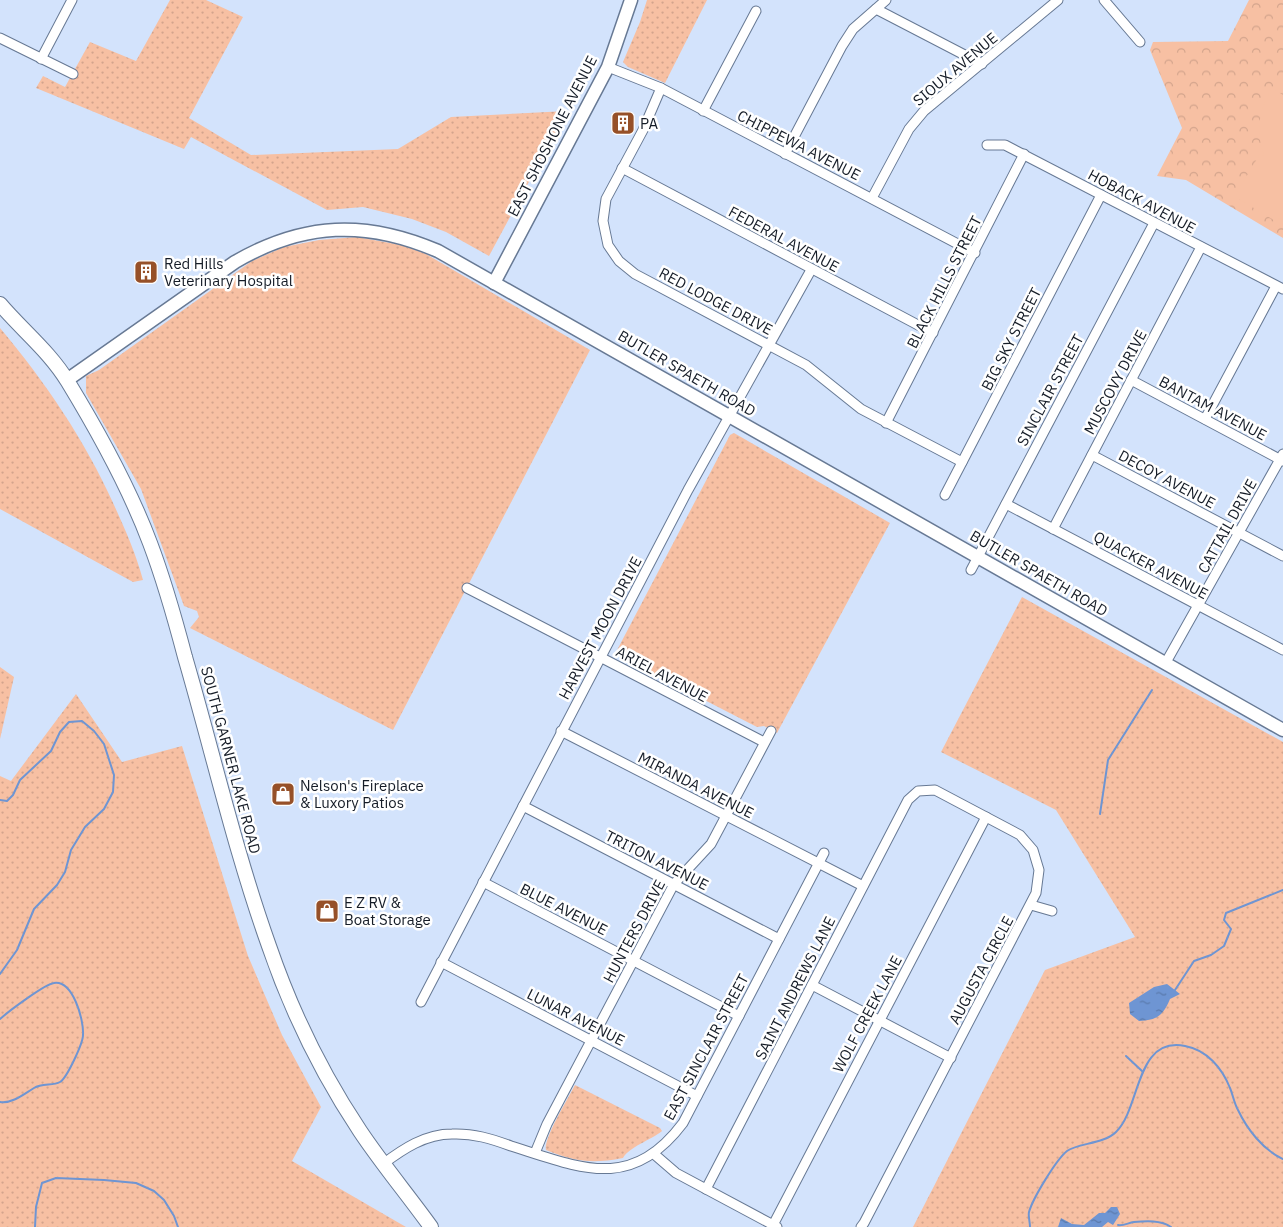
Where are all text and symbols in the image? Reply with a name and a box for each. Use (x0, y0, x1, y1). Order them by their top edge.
street label: SIOUX AVENUE (909, 28, 1001, 110)
street label: EAST SHOSHONE AVENUE (503, 52, 601, 220)
street label: CHIPPEWA AVENUE (734, 106, 864, 184)
building icon: PA (610, 110, 636, 136)
place label: PA (640, 114, 658, 133)
street label: HOBACK AVENUE (1085, 165, 1199, 237)
street label: FEDERAL AVENUE (725, 202, 843, 276)
street label: BLACK HILLS STREET (902, 212, 986, 351)
place label: Red Hills Veterinary Hospital (164, 254, 293, 290)
building icon: Red Hills Veterinary Hospital (133, 259, 159, 285)
street label: RED LODGE DRIVE (656, 263, 776, 339)
street label: BIG SKY STREET (977, 284, 1045, 394)
street label: BUTLER SPAETH ROAD (615, 326, 759, 420)
street label: MUSCOVY DRIVE (1079, 326, 1151, 438)
street label: SINCLAIR STREET (1013, 330, 1088, 449)
street label: BANTAM AVENUE (1156, 372, 1270, 444)
street label: DECOY AVENUE (1115, 446, 1219, 512)
street label: CATTAIL DRIVE (1193, 476, 1261, 576)
street label: BUTLER SPAETH ROAD (967, 526, 1111, 620)
street label: QUACKER AVENUE (1090, 527, 1212, 603)
street label: HARVEST MOON DRIVE (554, 553, 646, 703)
street label: ARIEL AVENUE (613, 642, 711, 706)
street label: SOUTH GARNER LAKE ROAD (197, 664, 265, 856)
street label: MIRANDA AVENUE (635, 748, 757, 822)
place label: Nelson's Fireplace & Luxory Patios (300, 776, 424, 812)
shop icon: Nelson's Fireplace & Luxory Patios (270, 781, 296, 807)
street label: TRITON AVENUE (602, 826, 712, 894)
street label: HUNTERS DRIVE (599, 876, 669, 986)
street label: BLUE AVENUE (517, 879, 611, 939)
place label: E Z RV & Boat Storage (344, 893, 431, 929)
shop icon: E Z RV & Boat Storage (314, 898, 340, 924)
street label: SAINT ANDREWS LANE (751, 913, 839, 1063)
street label: AUGUSTA CIRCLE (944, 913, 1018, 1027)
street label: WOLF CREEK LANE (828, 952, 906, 1076)
street label: EAST SINCLAIR STREET (659, 970, 753, 1123)
street label: LUNAR AVENUE (524, 984, 628, 1050)

